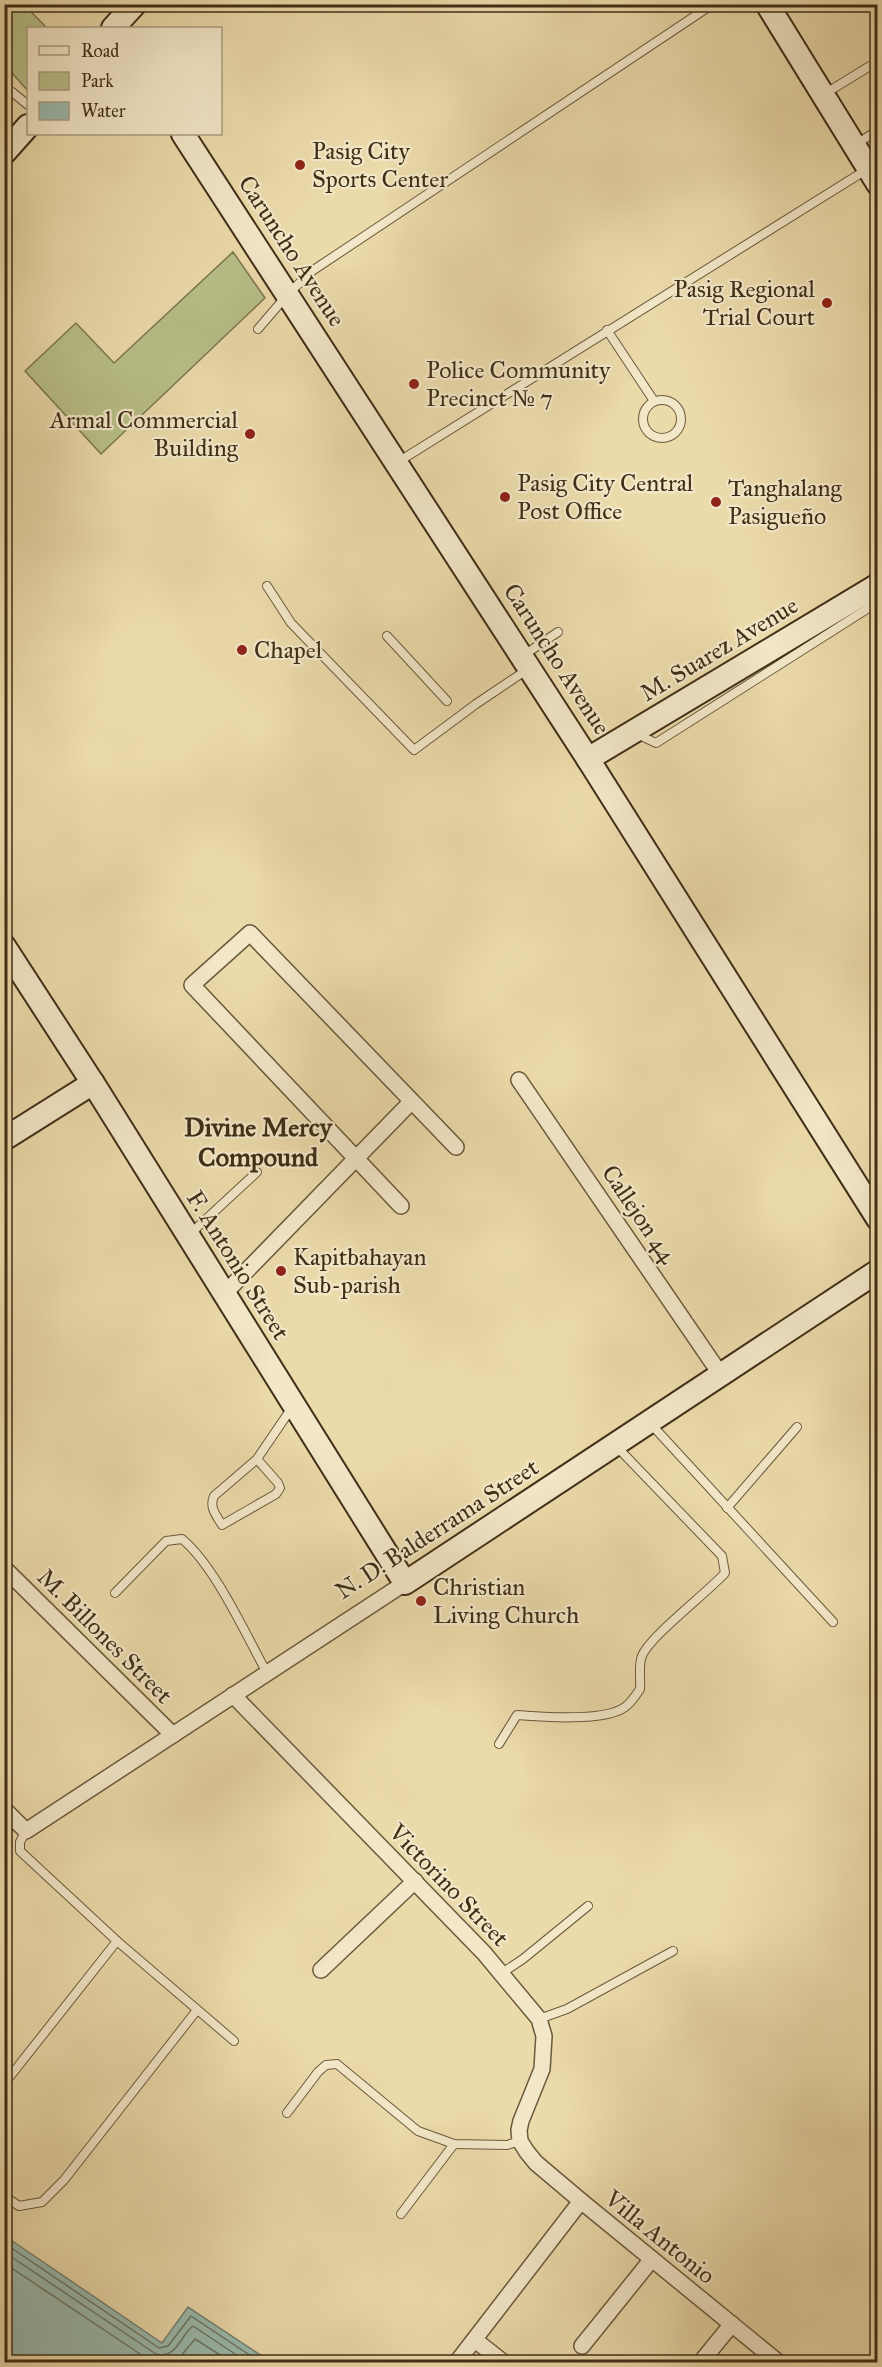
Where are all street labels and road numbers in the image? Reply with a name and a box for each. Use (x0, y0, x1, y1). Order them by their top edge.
street label: Caruncho Avenue (232, 170, 352, 332)
street label: Caruncho Avenue (497, 578, 617, 740)
street label: M. Suarez Avenue (635, 590, 803, 708)
street label: Callejon 44 (595, 1159, 683, 1270)
street label: F. Antonio Street (180, 1185, 296, 1346)
street label: N. D. Balderrama Street (330, 1452, 545, 1606)
street label: M. Billones Street (31, 1562, 179, 1710)
street label: Victorino Street (382, 1816, 516, 1953)
street label: Villa Antonio (598, 2183, 721, 2291)

